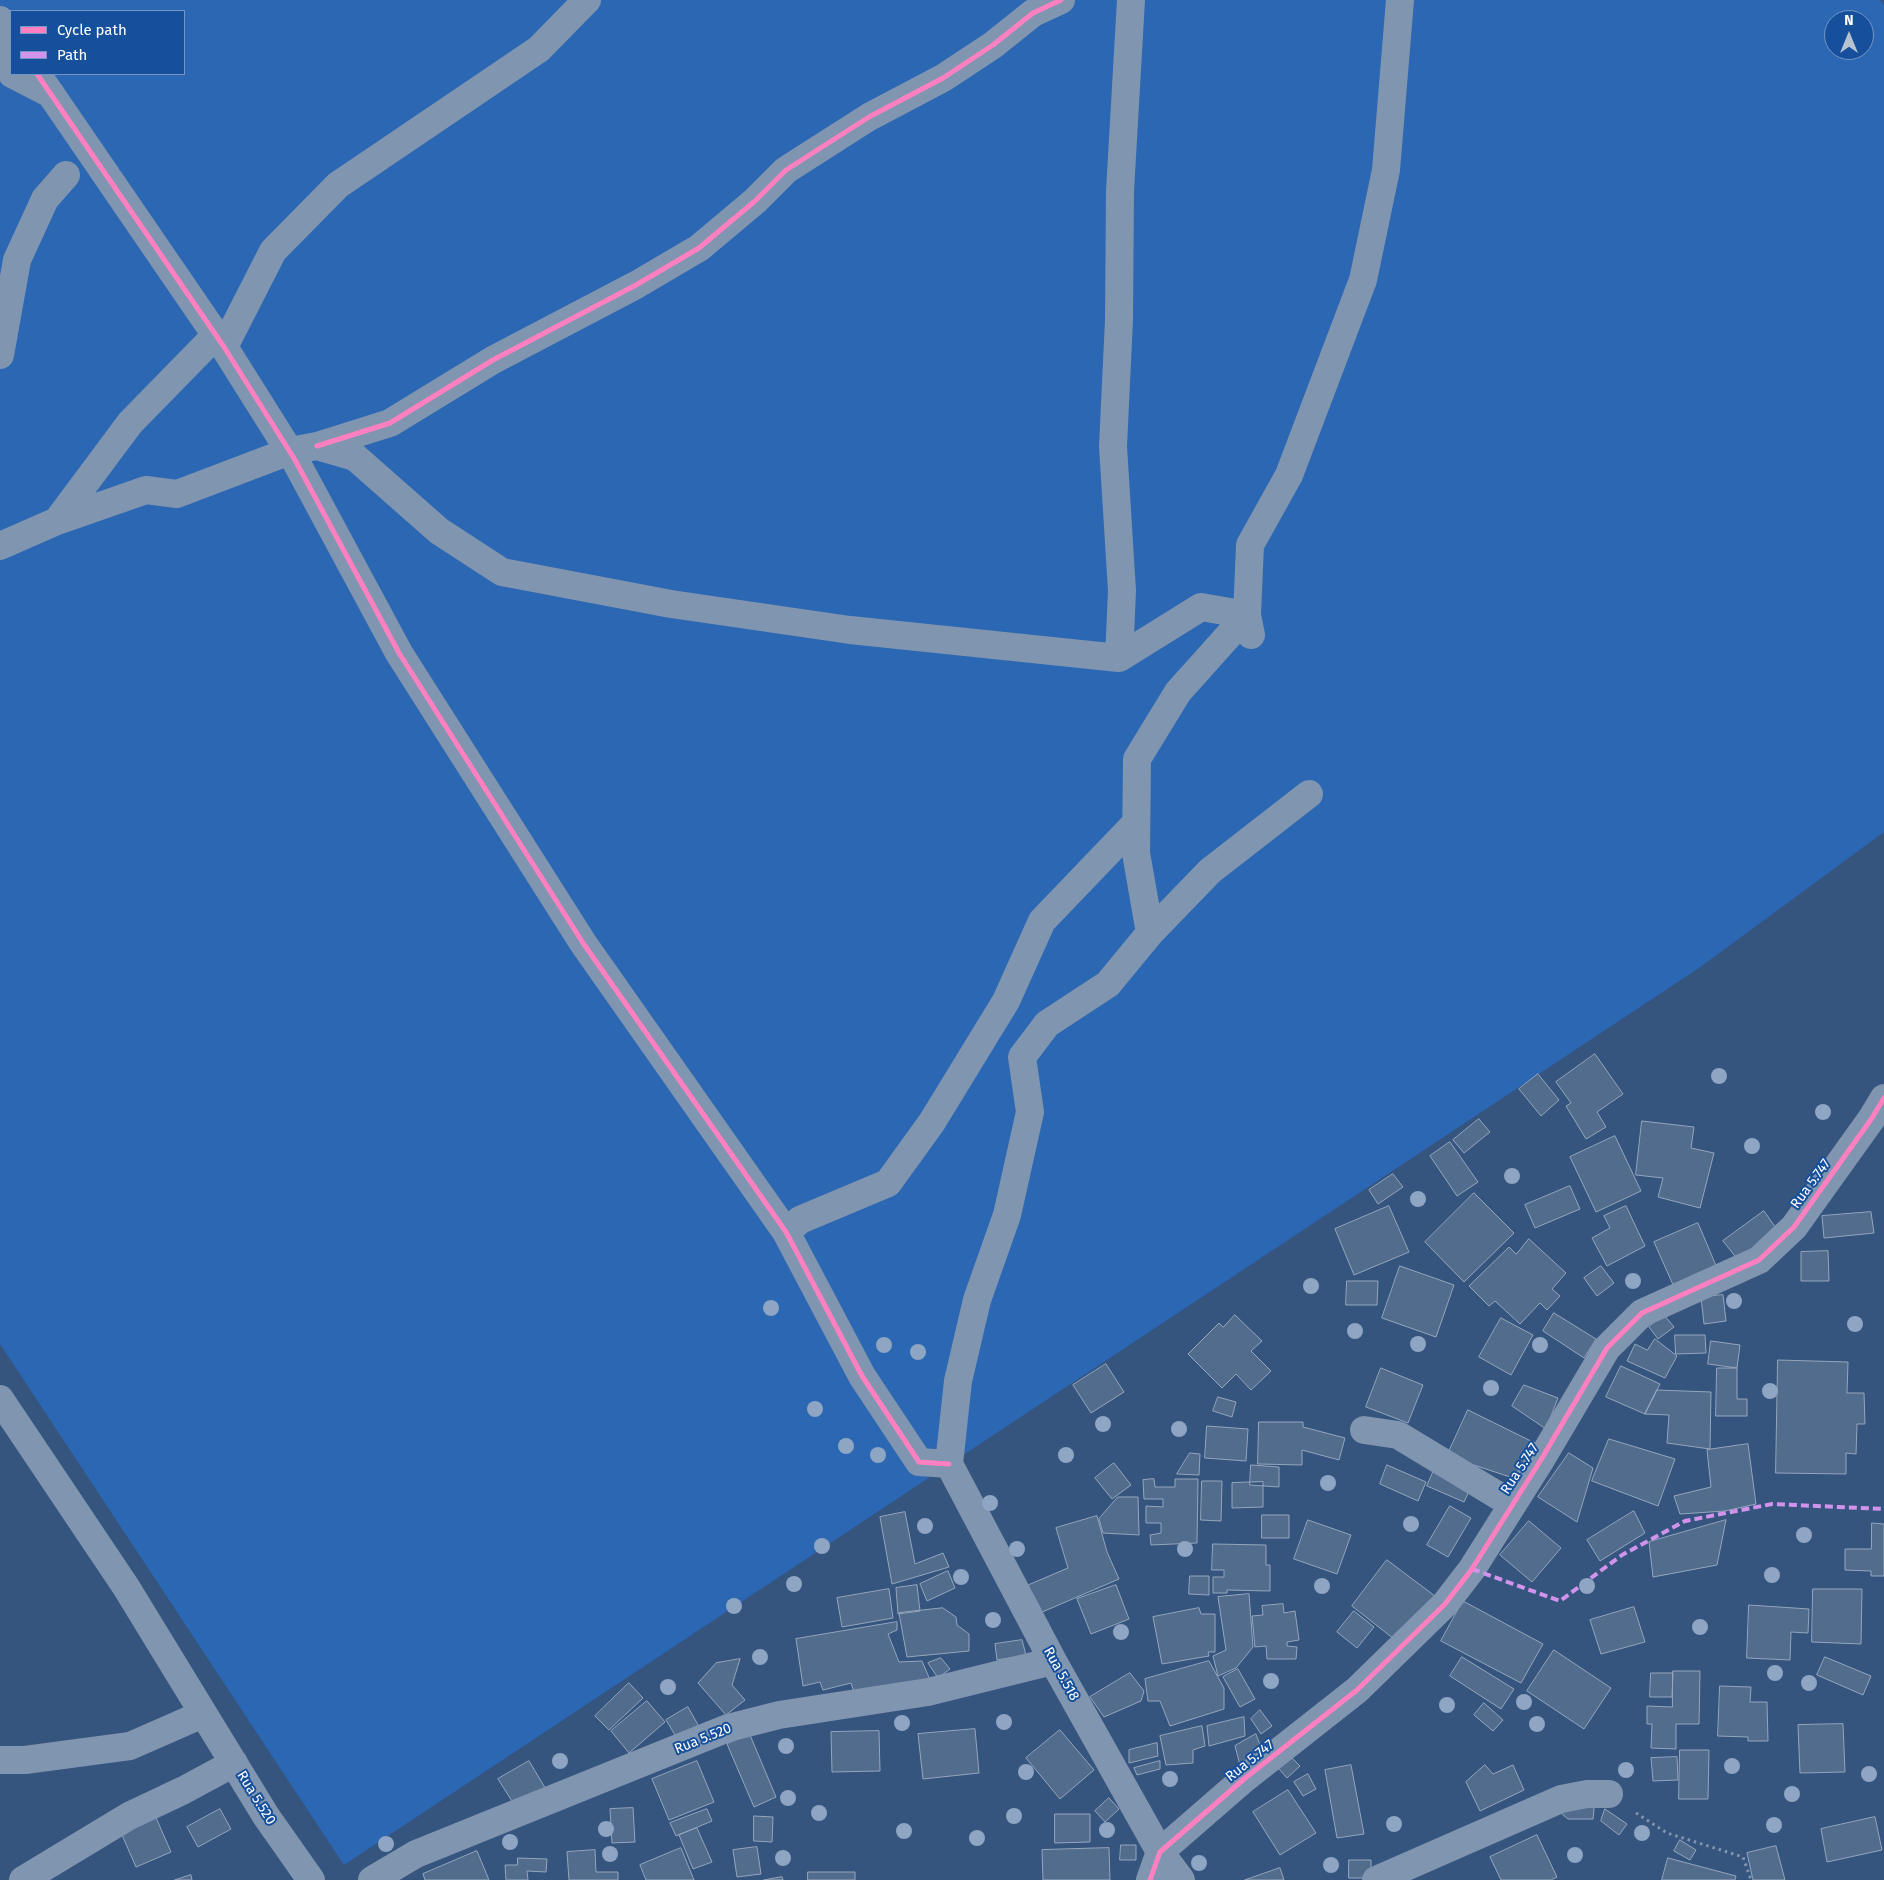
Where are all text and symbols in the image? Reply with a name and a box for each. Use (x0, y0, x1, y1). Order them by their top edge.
legend (10, 10, 185, 75)
north arrow (1824, 10, 1874, 60)
text: N (1844, 12, 1854, 29)
text: Cycle path (57, 21, 127, 39)
text: Path (57, 46, 87, 64)
street label: Rua 5.747 (1787, 1156, 1835, 1212)
street label: Rua 5.747 (1497, 1440, 1543, 1498)
street label: Rua 5.518 (1039, 1644, 1083, 1704)
street label: Rua 5.520 (672, 1720, 734, 1758)
street label: Rua 5.747 (1222, 1736, 1278, 1786)
street label: Rua 5.520 (233, 1768, 279, 1828)

